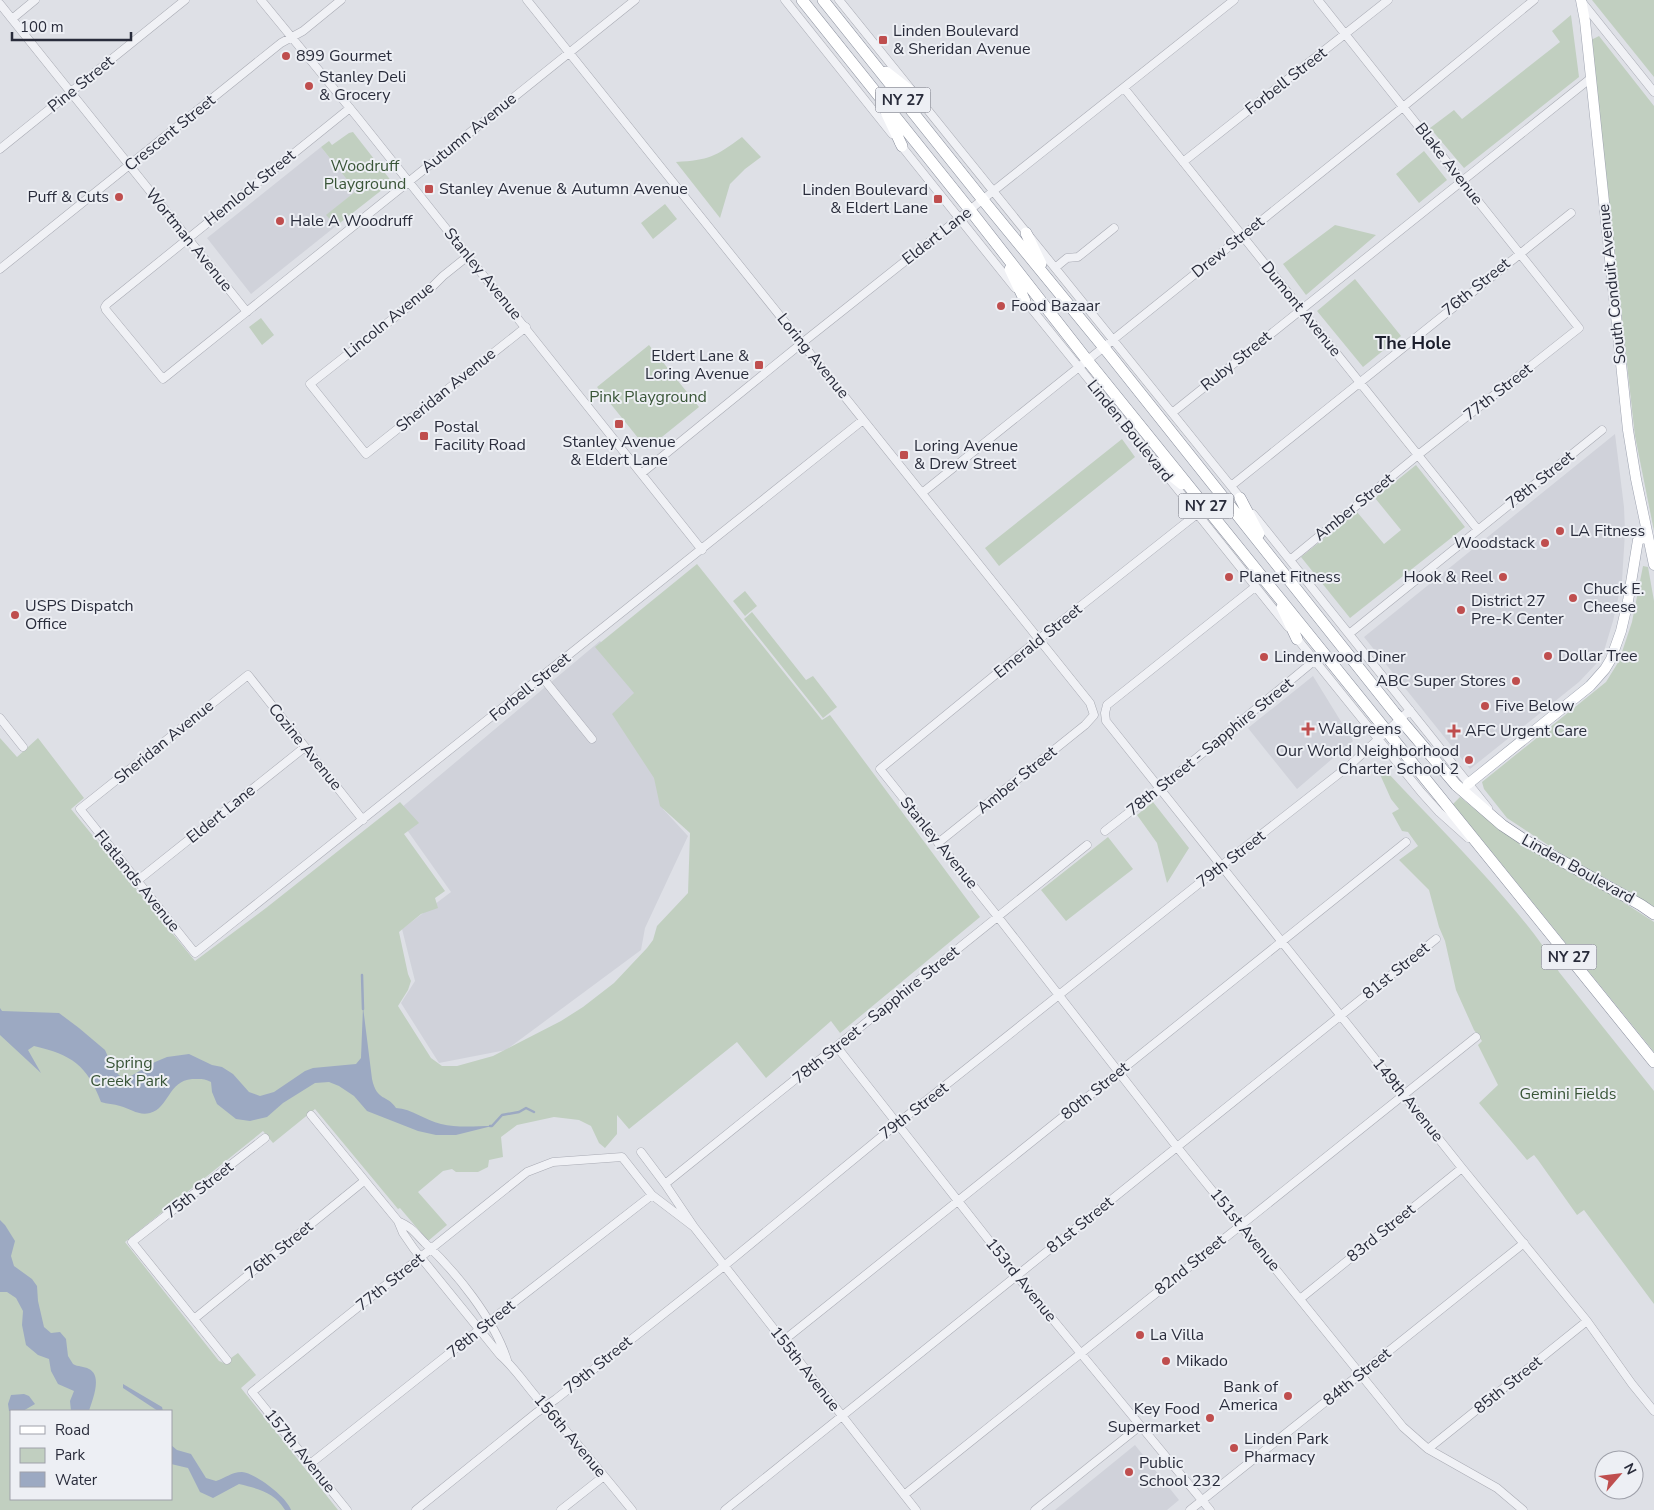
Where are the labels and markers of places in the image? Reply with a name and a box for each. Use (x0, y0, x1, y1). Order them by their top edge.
place label: Linden Boulevard & Sheridan Avenue (893, 20, 1031, 60)
marker: Linden Boulevard & Sheridan Avenue (877, 34, 889, 46)
place label: 899 Gourmet (296, 45, 392, 67)
marker: 899 Gourmet (280, 50, 292, 62)
place label: Stanley Deli & Grocery (319, 66, 406, 106)
marker: Stanley Deli & Grocery (303, 80, 315, 92)
place label: Stanley Avenue & Autumn Avenue (439, 178, 688, 200)
place label: Linden Boulevard & Eldert Lane (802, 179, 928, 219)
marker: Stanley Avenue & Autumn Avenue (423, 183, 435, 195)
place label: Puff & Cuts (27, 186, 109, 208)
marker: Puff & Cuts (113, 191, 125, 203)
marker: Linden Boulevard & Eldert Lane (932, 193, 944, 205)
place label: Hale A Woodruff (290, 210, 413, 232)
marker: Hale A Woodruff (274, 215, 286, 227)
place label: Food Bazaar (1011, 295, 1100, 317)
marker: Food Bazaar (995, 300, 1007, 312)
place label: Eldert Lane & Loring Avenue (645, 345, 749, 385)
marker: Eldert Lane & Loring Avenue (753, 359, 765, 371)
place label: Postal Facility Road (434, 416, 526, 456)
marker: Stanley Avenue & Eldert Lane (613, 418, 625, 430)
marker: Postal Facility Road (418, 430, 430, 442)
place label: Stanley Avenue & Eldert Lane (563, 431, 675, 471)
place label: Loring Avenue & Drew Street (914, 435, 1018, 475)
marker: Loring Avenue & Drew Street (898, 449, 910, 461)
place label: LA Fitness (1570, 520, 1645, 542)
marker: LA Fitness (1554, 525, 1566, 537)
place label: Woodstack (1454, 532, 1536, 554)
marker: Woodstack (1539, 537, 1551, 549)
place label: Planet Fitness (1239, 566, 1341, 588)
place label: Hook & Reel (1403, 566, 1493, 588)
marker: Planet Fitness (1223, 571, 1235, 583)
marker: Hook & Reel (1497, 571, 1509, 583)
place label: Chuck E. Cheese (1583, 578, 1645, 618)
place label: District 27 Pre-K Center (1471, 590, 1564, 630)
marker: Chuck E. Cheese (1567, 592, 1579, 604)
place label: USPS Dispatch Office (25, 595, 134, 635)
marker: District 27 Pre-K Center (1455, 604, 1467, 616)
marker: USPS Dispatch Office (9, 609, 21, 621)
place label: Dollar Tree (1558, 645, 1638, 667)
place label: Lindenwood Diner (1274, 646, 1406, 668)
marker: Dollar Tree (1542, 650, 1554, 662)
marker: Lindenwood Diner (1258, 651, 1270, 663)
place label: ABC Super Stores (1376, 670, 1506, 692)
marker: ABC Super Stores (1510, 675, 1522, 687)
place label: Five Below (1495, 695, 1575, 717)
marker: Five Below (1479, 700, 1491, 712)
place label: Wallgreens (1318, 718, 1401, 740)
place label: AFC Urgent Care (1465, 720, 1587, 742)
marker: Wallgreens (1302, 723, 1314, 735)
marker: AFC Urgent Care (1447, 724, 1461, 738)
place label: Our World Neighborhood Charter School 2 (1276, 740, 1459, 780)
marker: Our World Neighborhood Charter School 2 (1463, 754, 1475, 766)
place label: La Villa (1150, 1324, 1204, 1346)
marker: La Villa (1134, 1329, 1146, 1341)
place label: Mikado (1176, 1350, 1228, 1372)
marker: Mikado (1160, 1355, 1172, 1367)
place label: Bank of America (1219, 1376, 1279, 1416)
marker: Bank of America (1282, 1390, 1294, 1402)
place label: Key Food Supermarket (1108, 1398, 1200, 1438)
marker: Key Food Supermarket (1204, 1412, 1216, 1424)
place label: Linden Park Pharmacy (1244, 1428, 1329, 1468)
marker: Linden Park Pharmacy (1228, 1442, 1240, 1454)
place label: Public School 232 (1139, 1452, 1221, 1492)
marker: Public School 232 (1123, 1466, 1135, 1478)

